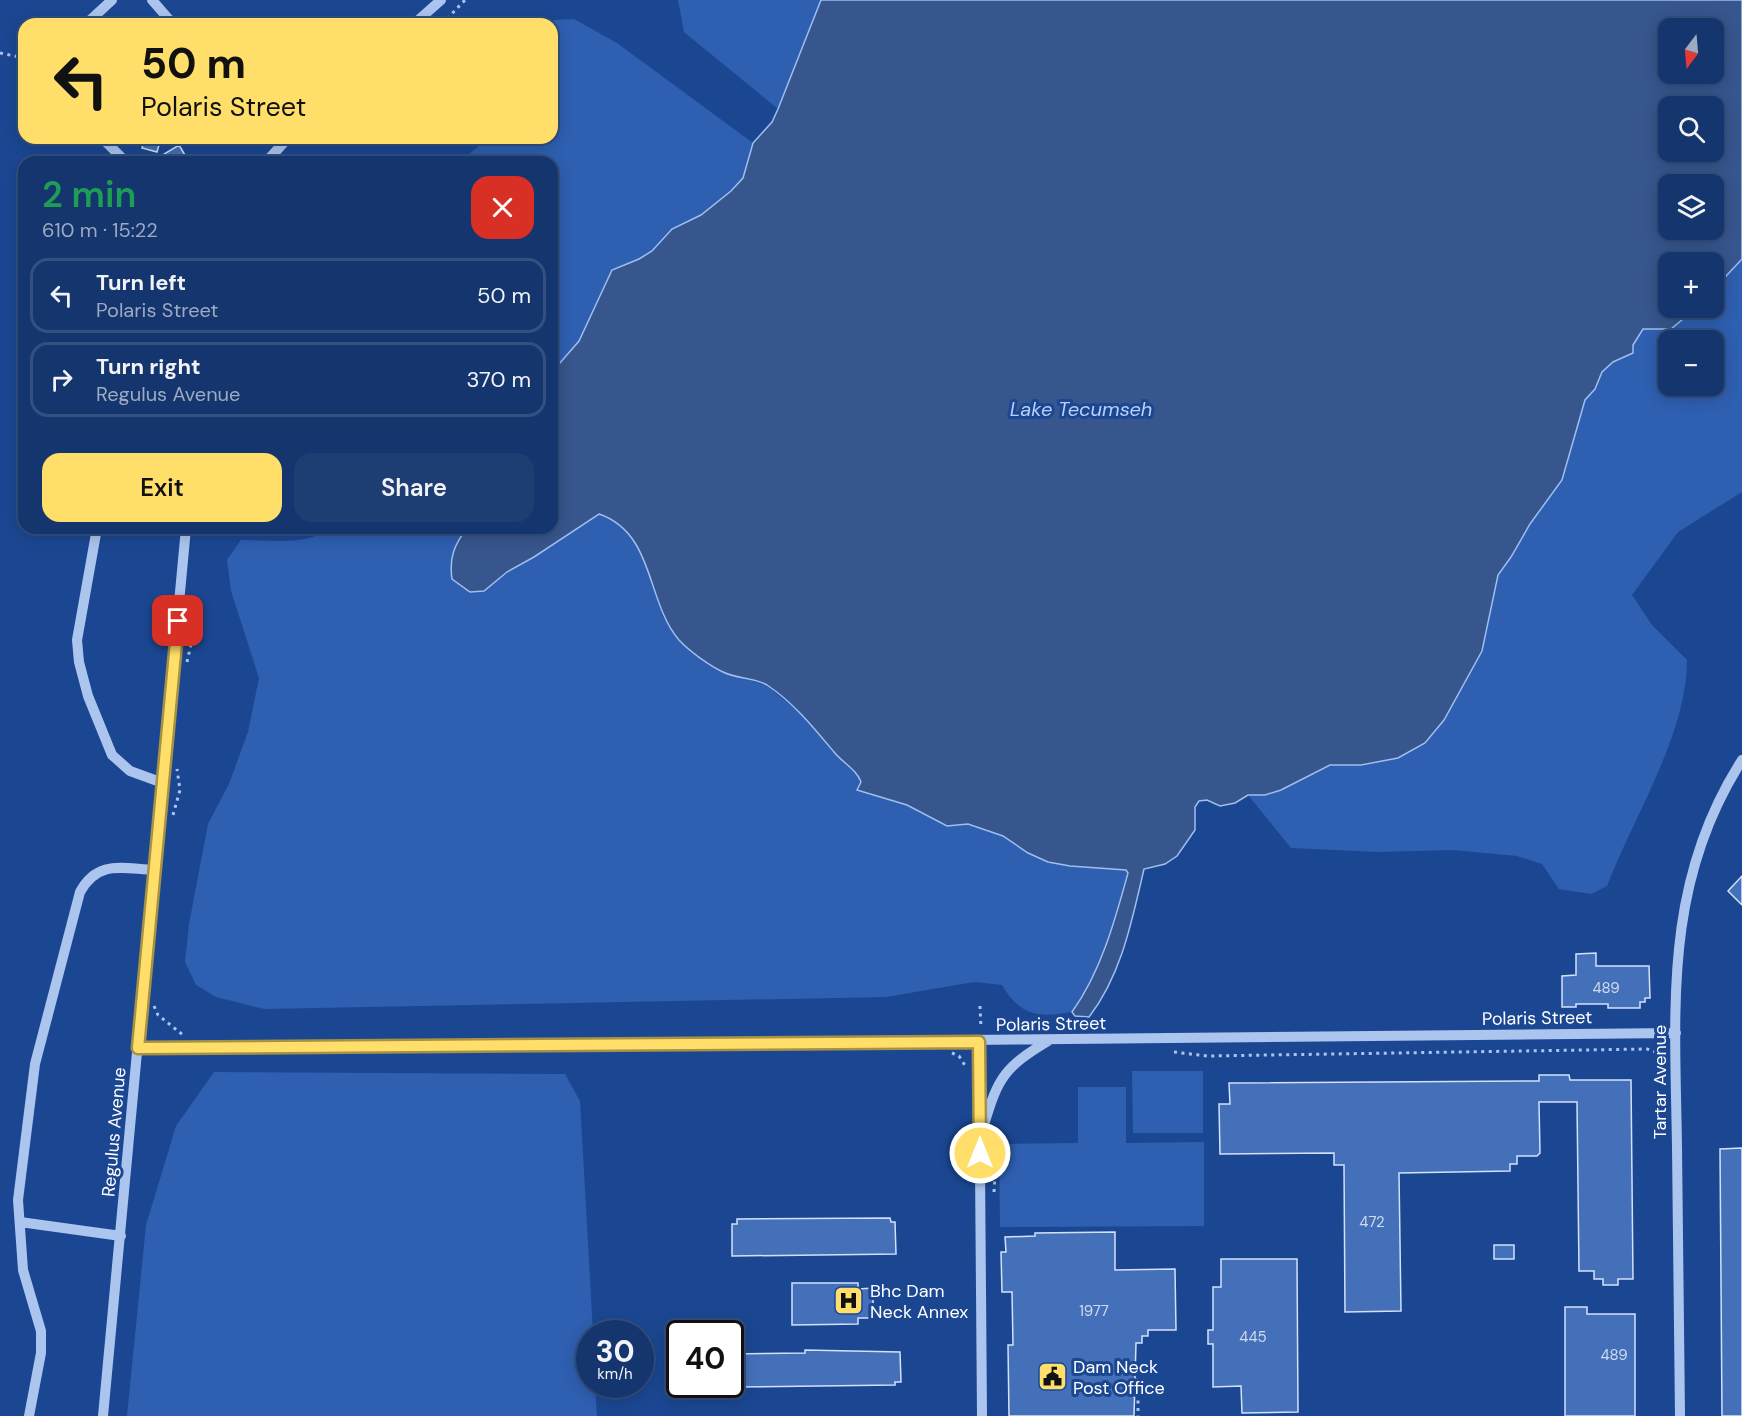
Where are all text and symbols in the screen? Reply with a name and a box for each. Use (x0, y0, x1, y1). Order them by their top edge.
north arrow (1658, 18, 1724, 84)
map controls (1658, 18, 1724, 396)
text: 50 m (141, 36, 246, 91)
icon: left (42, 42, 120, 120)
text: Polaris Street (141, 89, 306, 124)
button: search (1658, 96, 1724, 162)
text: 2 min (42, 171, 136, 218)
button: layers (1658, 174, 1724, 240)
button: close (471, 176, 534, 239)
text: 610 m · 15:22 (42, 217, 158, 243)
button: + (1658, 252, 1724, 318)
text: Turn left (96, 268, 186, 297)
icon: left (45, 279, 78, 312)
text: 50 m (477, 281, 531, 310)
text: Polaris Street (96, 297, 218, 323)
button: − (1658, 330, 1724, 396)
text: Turn right (96, 352, 201, 381)
icon: right (45, 363, 78, 396)
text: 370 m (466, 365, 531, 394)
text: Regulus Avenue (96, 381, 240, 407)
water label: Lake Tecumseh (1010, 396, 1152, 422)
button: Exit (42, 453, 282, 522)
button: Share (294, 453, 534, 522)
pin (152, 595, 203, 646)
icon: arrive (161, 604, 194, 637)
house number: 489 (1592, 978, 1620, 998)
street label: Polaris Street (1482, 1005, 1592, 1031)
street label: Polaris Street (996, 1011, 1106, 1037)
street label: Tartar Avenue (1648, 1025, 1672, 1139)
street label: Regulus Avenue (96, 1066, 132, 1198)
position arrow (948, 1121, 1012, 1185)
house number: 472 (1359, 1212, 1385, 1232)
place label: Bhc Dam Neck Annex (870, 1279, 968, 1324)
hospital icon: Bhc Dam Neck Annex (833, 1285, 865, 1317)
house number: 1977 (1079, 1301, 1109, 1321)
speed limit sign: 40 (666, 1320, 744, 1398)
house number: 445 (1239, 1327, 1267, 1347)
text: 30 (595, 1332, 635, 1371)
house number: 489 (1600, 1345, 1628, 1365)
place label: Dam Neck Post Office (1073, 1355, 1165, 1400)
public building icon: Dam Neck Post Office (1036, 1361, 1068, 1393)
text: km/h (597, 1364, 633, 1384)

